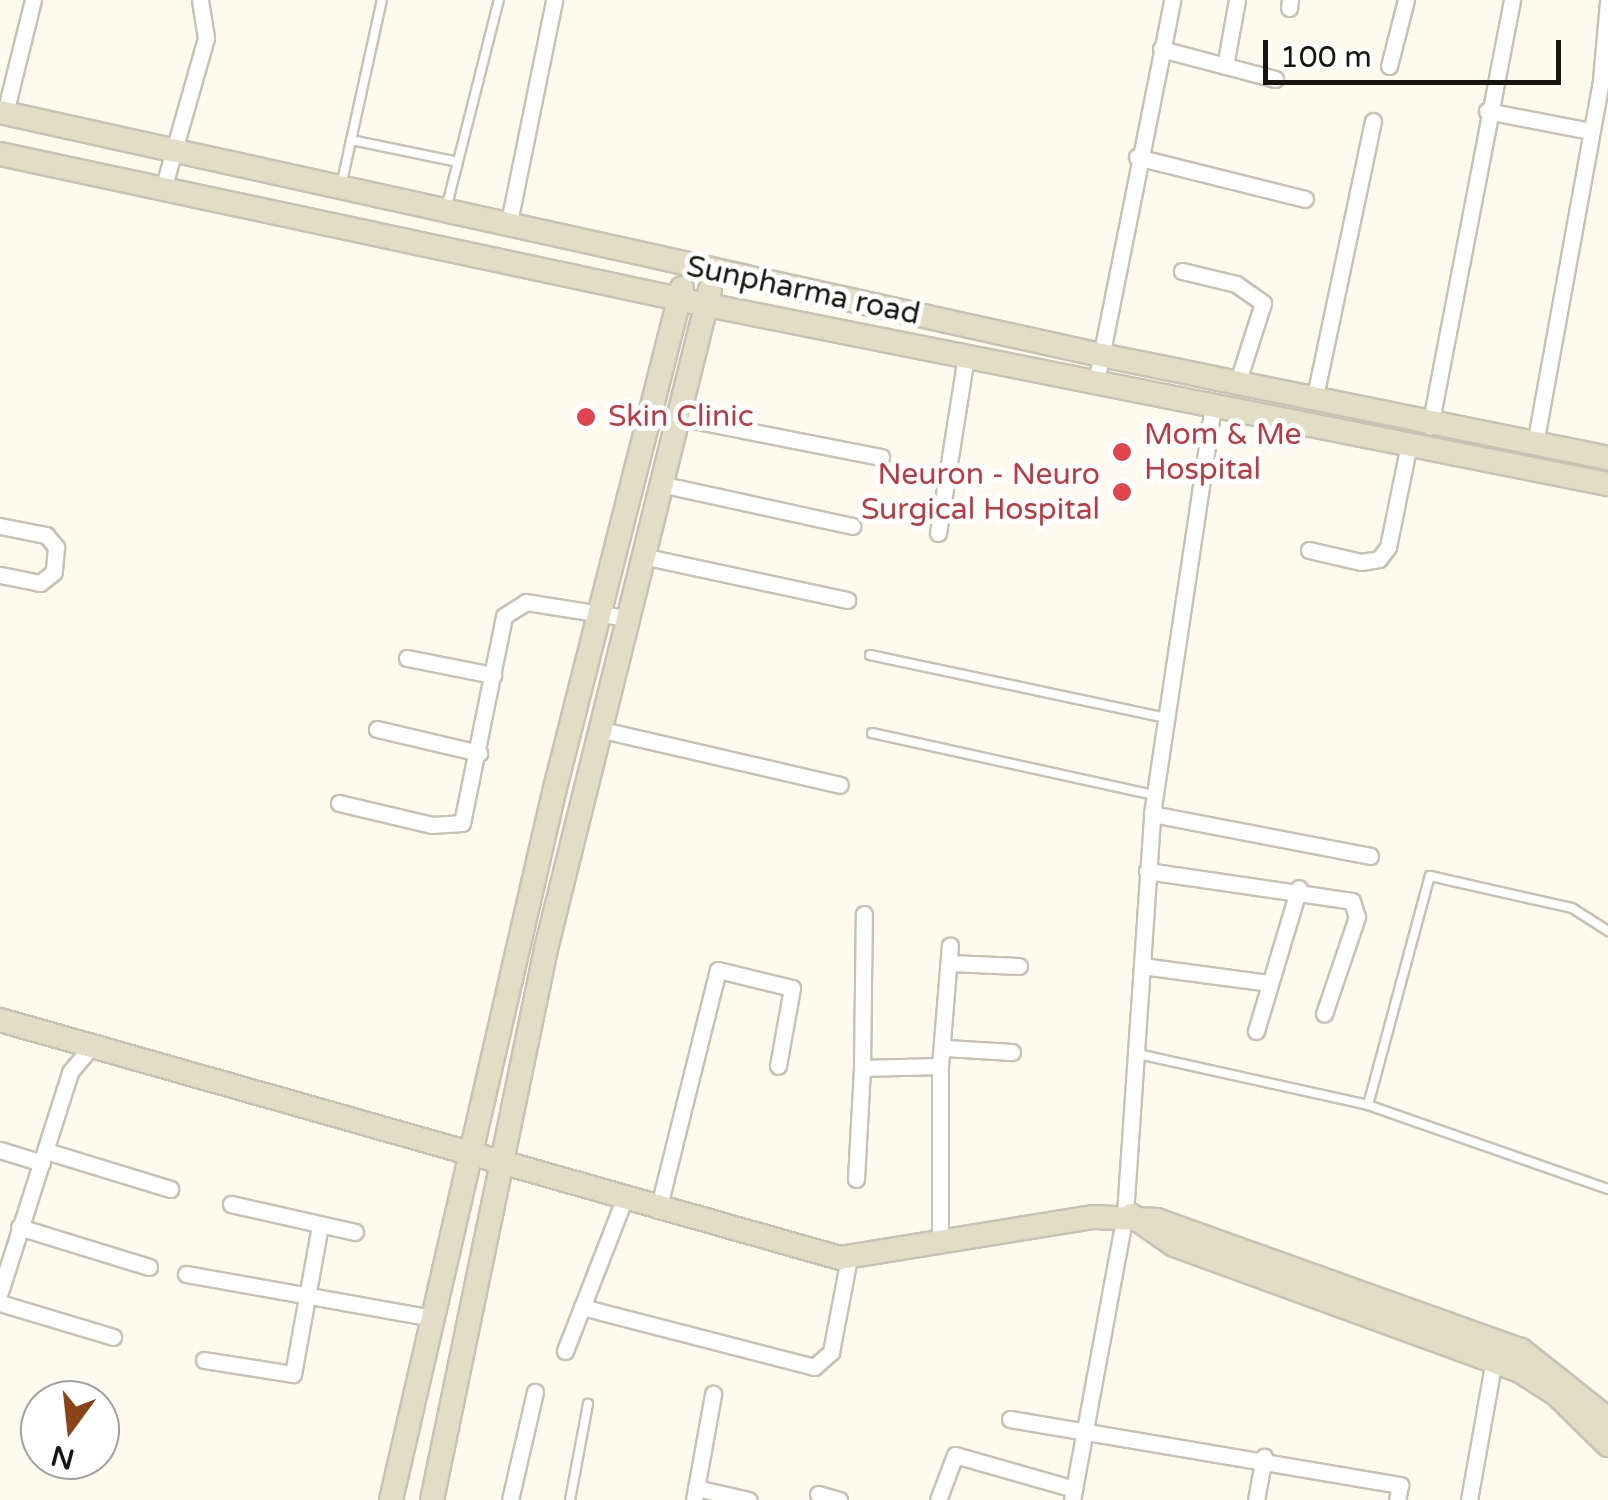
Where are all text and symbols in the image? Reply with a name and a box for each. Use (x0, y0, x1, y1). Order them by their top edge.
scale bar (1268, 20, 1566, 82)
text: 100 m (1280, 39, 1372, 76)
street label: Sunpharma road (683, 249, 923, 333)
place label: Skin Clinic (608, 399, 754, 435)
marker: Skin Clinic (573, 404, 599, 430)
place label: Mom & Me Hospital (1144, 417, 1301, 488)
marker: Mom & Me Hospital (1109, 439, 1135, 465)
place label: Neuron - Neuro Surgical Hospital (861, 457, 1100, 528)
marker: Neuron - Neuro Surgical Hospital (1109, 479, 1135, 505)
north arrow (20, 1380, 120, 1480)
text: N (48, 1438, 78, 1476)

